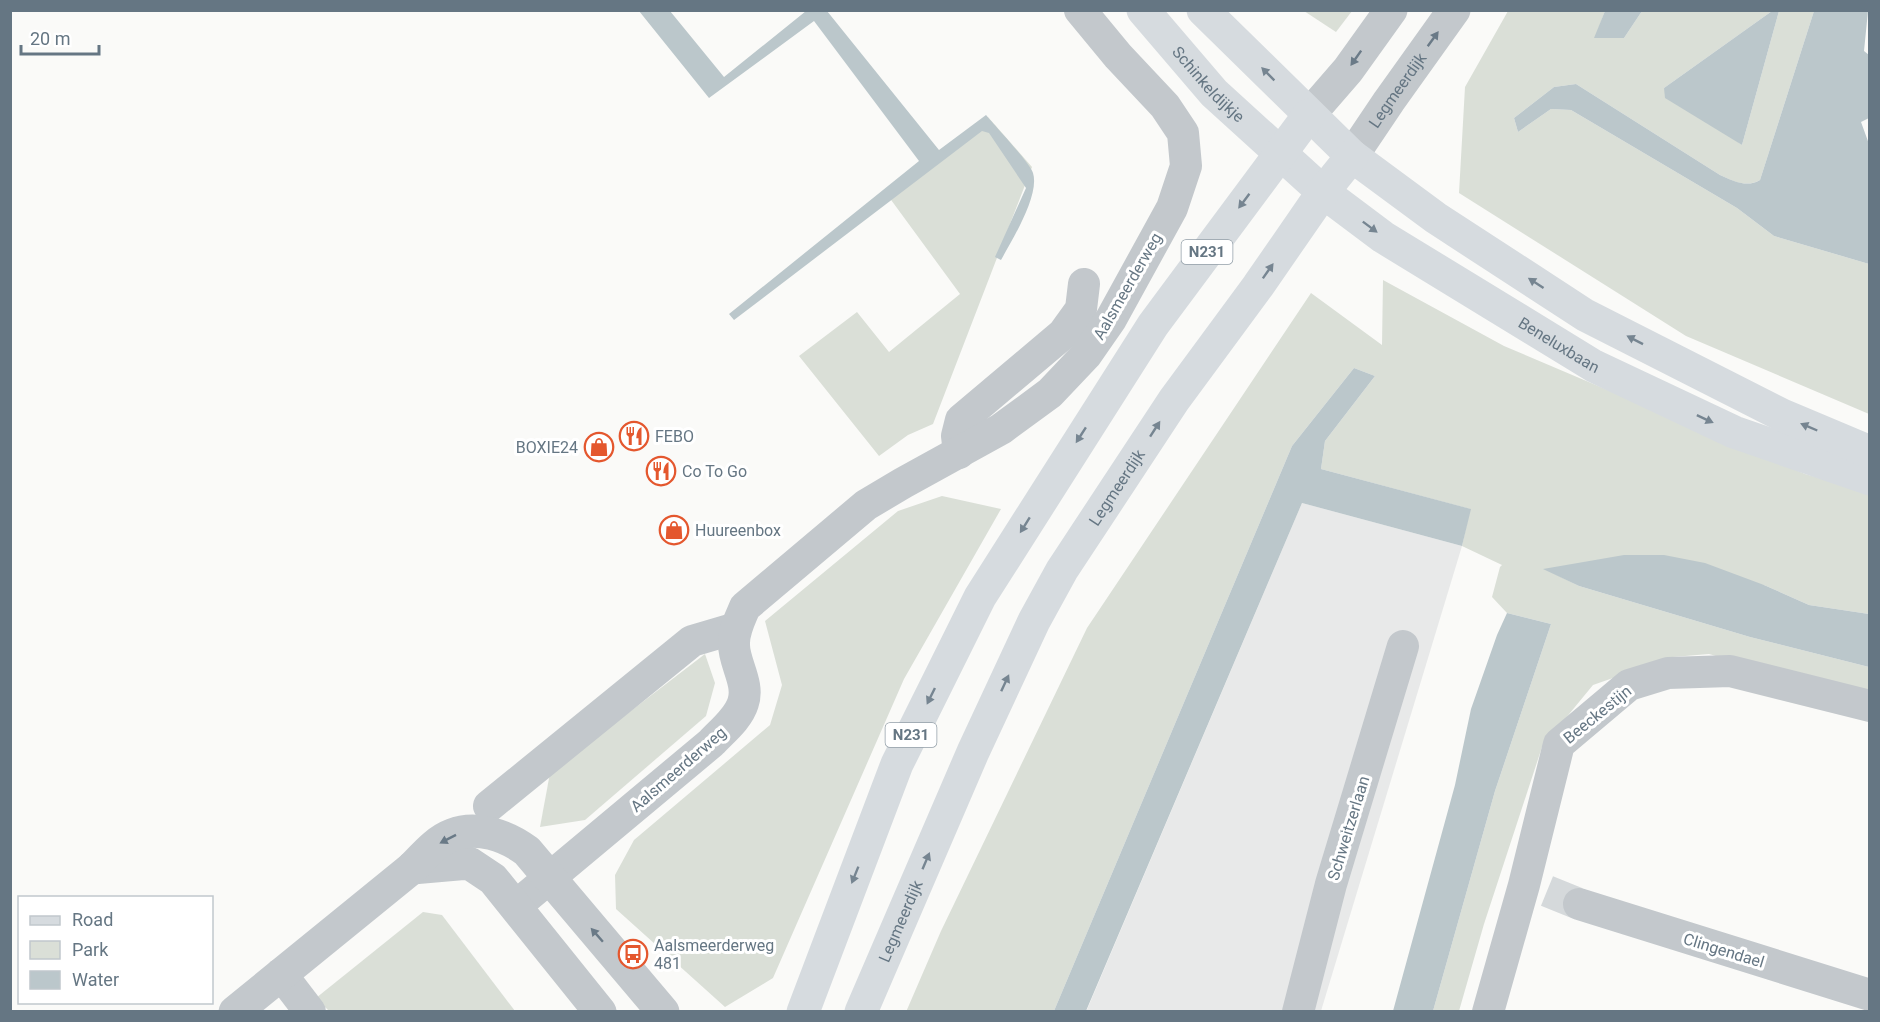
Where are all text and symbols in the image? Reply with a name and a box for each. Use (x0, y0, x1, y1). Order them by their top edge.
scale bar (21, 18, 99, 56)
text: 20 m (30, 28, 70, 49)
one-way arrow (1427, 32, 1439, 48)
street label: Schinkeldijkje (1168, 43, 1248, 126)
street label: Legmeerdijk (1365, 48, 1431, 131)
one-way arrow (1350, 49, 1362, 65)
one-way arrow (1261, 68, 1275, 82)
one-way arrow (1238, 193, 1251, 209)
one-way arrow (1362, 221, 1378, 233)
street label: Aalsmeerderweg (1089, 229, 1166, 343)
road number: N231 (1182, 240, 1232, 264)
one-way arrow (1262, 264, 1274, 280)
one-way arrow (1528, 278, 1544, 289)
street label: Beneluxbaan (1515, 313, 1602, 377)
one-way arrow (1626, 336, 1643, 345)
one-way arrow (1697, 414, 1714, 423)
restaurant icon: FEBO (618, 420, 650, 452)
one-way arrow (1149, 421, 1160, 438)
one-way arrow (1800, 422, 1818, 432)
place label: FEBO (655, 427, 694, 446)
one-way arrow (1076, 427, 1087, 443)
shop icon: BOXIE24 (583, 431, 615, 463)
place label: BOXIE24 (516, 438, 578, 457)
street label: Legmeerdijk (1085, 445, 1149, 529)
restaurant icon: Co To Go (645, 455, 677, 487)
place label: Co To Go (682, 462, 747, 481)
shop icon: Huureenbox (658, 514, 690, 546)
one-way arrow (1019, 517, 1030, 533)
place label: Huureenbox (695, 521, 781, 540)
one-way arrow (1000, 675, 1009, 692)
street label: Beeckestijn (1560, 681, 1635, 748)
one-way arrow (926, 687, 935, 704)
street label: Aalsmeerderweg (627, 723, 730, 816)
road number: N231 (886, 723, 936, 747)
street label: Schweitzerlaan (1324, 774, 1373, 883)
one-way arrow (439, 833, 457, 843)
one-way arrow (921, 853, 930, 870)
one-way arrow (850, 867, 860, 885)
street label: Legmeerdijk (875, 877, 927, 965)
legend (18, 896, 213, 1004)
text: Road (72, 909, 113, 930)
one-way arrow (591, 928, 604, 943)
street label: Clingendael (1681, 929, 1767, 972)
place label: Aalsmeerderweg 481 (654, 936, 774, 973)
bus stop icon: Aalsmeerderweg 481 (617, 938, 649, 970)
text: Park (72, 939, 109, 960)
text: Water (72, 969, 119, 990)

